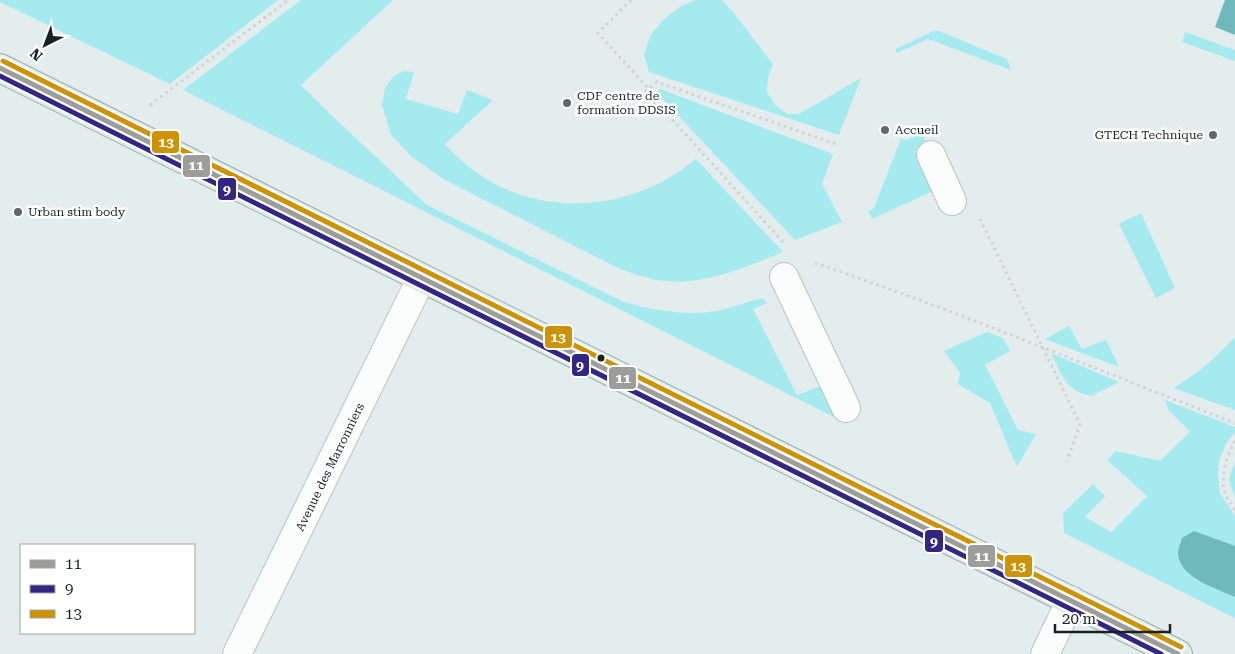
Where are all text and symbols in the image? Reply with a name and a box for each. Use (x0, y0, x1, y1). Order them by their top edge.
north arrow (20, 20, 70, 70)
text: N (27, 45, 46, 64)
place label: CDF centre de formation DDSIS (577, 89, 676, 117)
marker: CDF centre de formation DDSIS (561, 97, 573, 109)
place label: Accueil (895, 123, 939, 137)
marker: Accueil (879, 124, 891, 136)
place label: GTECH Technique (1095, 128, 1203, 142)
marker: GTECH Technique (1207, 129, 1219, 141)
line badge: 13 (151, 130, 180, 154)
text: 13 (158, 134, 174, 150)
line badge: 11 (182, 154, 211, 178)
text: 11 (188, 157, 204, 173)
line badge: 9 (217, 177, 237, 201)
text: 9 (223, 181, 231, 197)
place label: Urban stim body (28, 205, 126, 219)
marker: Urban stim body (12, 206, 24, 218)
line badge: 13 (544, 325, 573, 349)
text: 13 (550, 329, 566, 345)
line badge: 9 (571, 353, 590, 377)
unlabelled marker (596, 353, 606, 363)
text: 9 (576, 357, 584, 373)
line badge: 11 (608, 366, 637, 390)
text: 11 (615, 370, 631, 386)
street label: Avenue des Marronniers (293, 401, 367, 533)
line badge: 9 (924, 529, 944, 553)
text: 9 (930, 533, 938, 549)
legend (20, 544, 195, 634)
line badge: 11 (967, 544, 996, 568)
text: 11 (974, 548, 990, 564)
line badge: 13 (1004, 554, 1033, 578)
text: 11 (65, 555, 82, 573)
text: 13 (1010, 558, 1026, 574)
text: 9 (65, 580, 73, 598)
scale bar (1055, 602, 1170, 634)
text: 13 (65, 605, 82, 623)
text: 20 m (1062, 610, 1097, 628)

